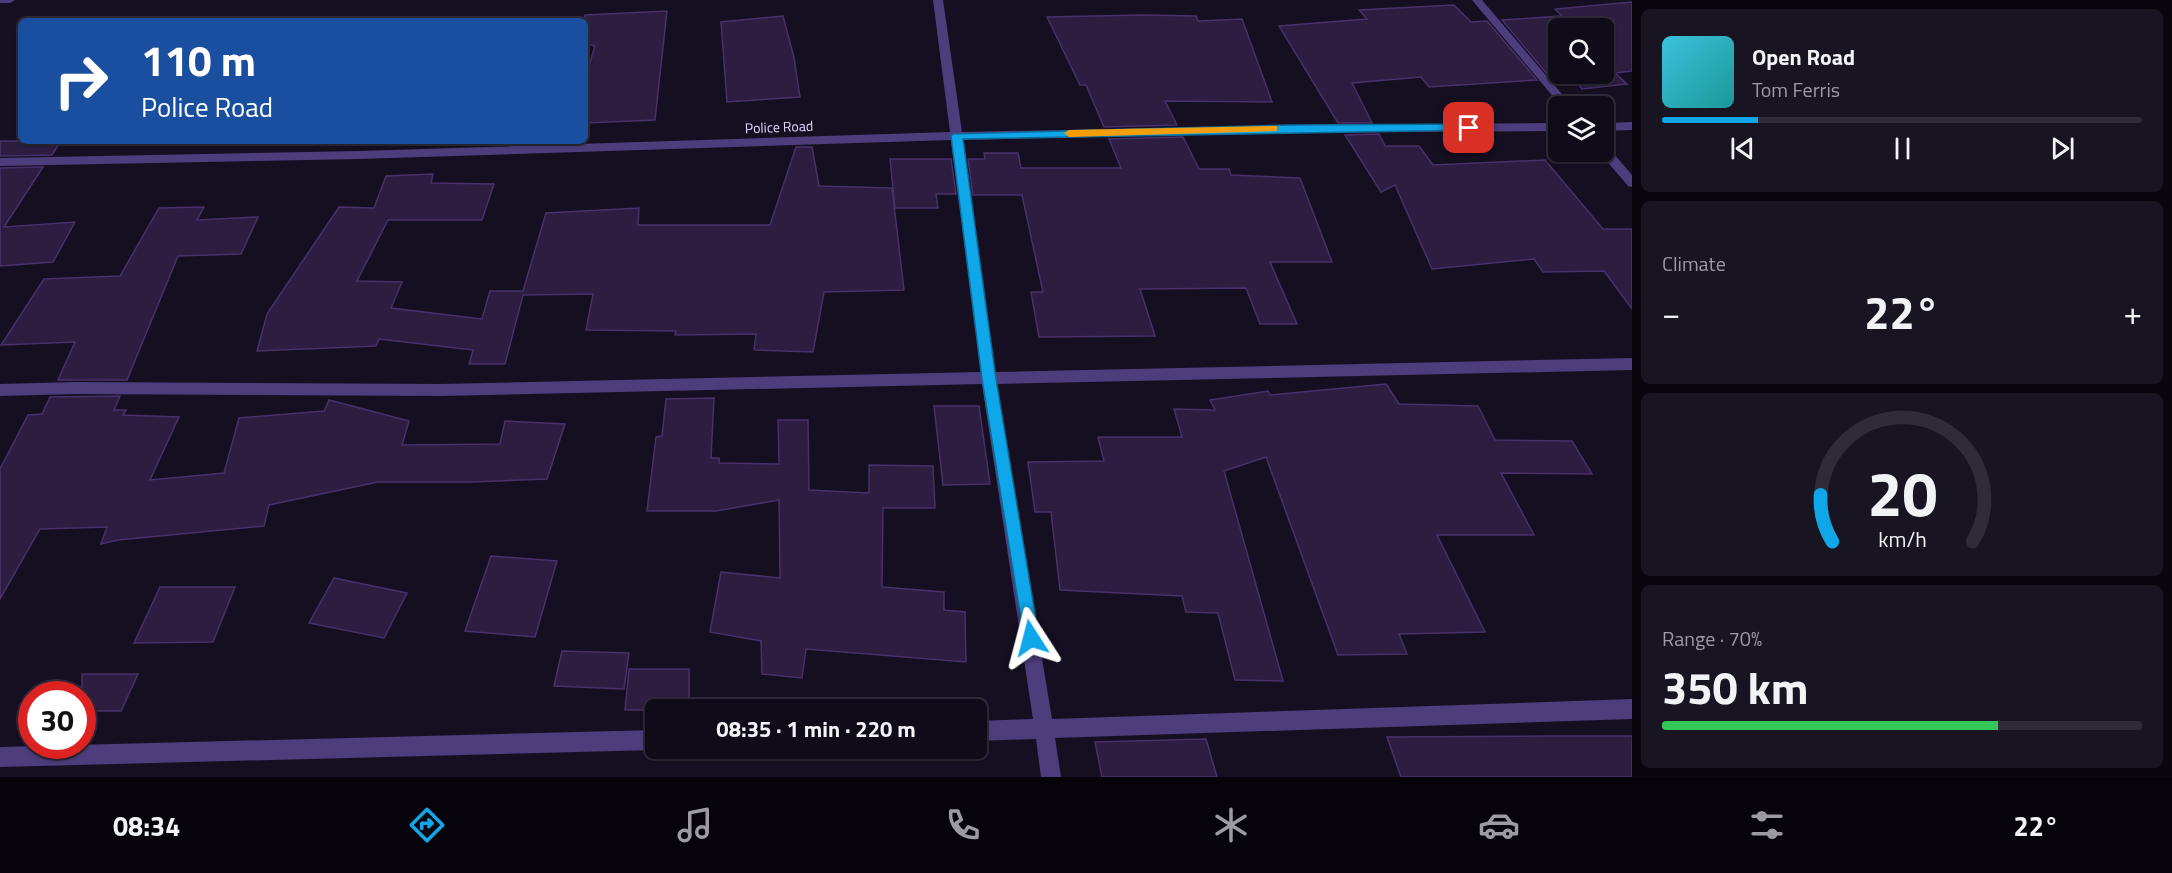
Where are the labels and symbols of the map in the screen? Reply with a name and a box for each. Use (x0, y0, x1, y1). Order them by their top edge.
pin (1443, 102, 1494, 153)
street label: Police Road (744, 115, 814, 138)
position arrow (999, 606, 1063, 670)
speed limit sign: 30 (18, 681, 96, 759)

